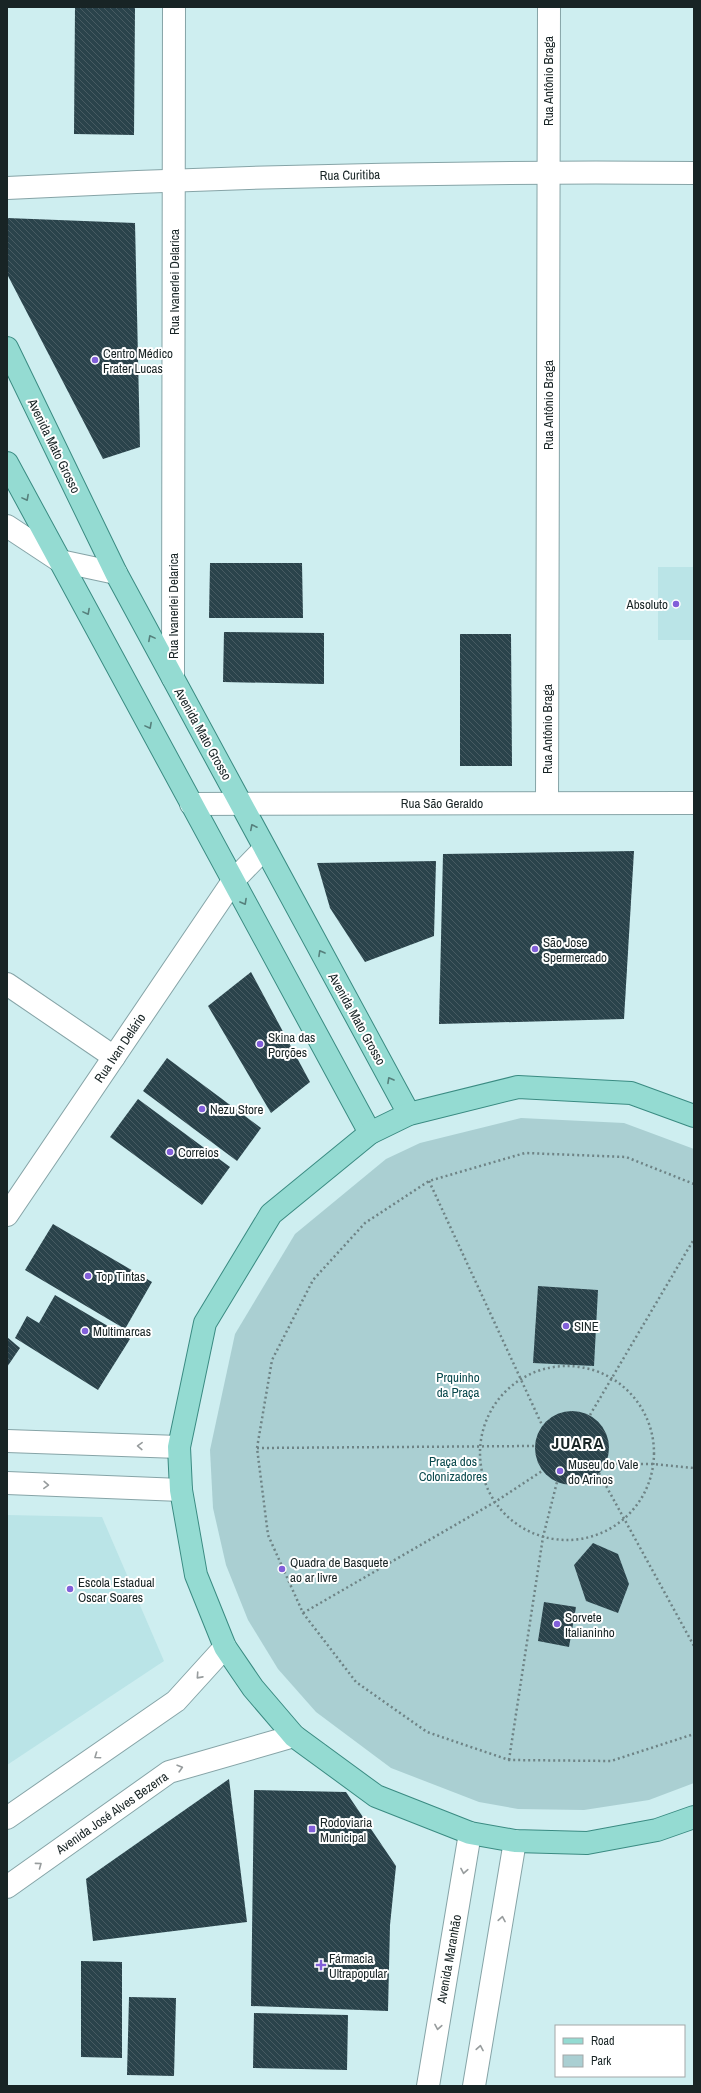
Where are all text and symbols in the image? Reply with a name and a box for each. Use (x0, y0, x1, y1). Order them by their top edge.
street label: Rua Antônio Braga (540, 36, 557, 126)
street label: Rua Curitiba (320, 166, 380, 184)
street label: Rua Ivanerlei Delarica (166, 229, 183, 335)
place label: Centro Médico Frater Lucas (103, 345, 173, 377)
marker: Centro Médico Frater Lucas (90, 355, 100, 365)
street label: Rua Antônio Braga (540, 360, 557, 450)
street label: Avenida Mato Grosso (23, 395, 84, 496)
one-way arrow (21, 494, 28, 501)
street label: Rua Ivanerlei Delarica (165, 553, 182, 659)
place label: Absoluto (626, 596, 668, 613)
marker: Absoluto (671, 599, 681, 609)
one-way arrow (83, 608, 90, 615)
one-way arrow (149, 635, 156, 642)
street label: Avenida Mato Grosso (170, 684, 235, 783)
street label: Rua Antônio Braga (539, 684, 556, 774)
one-way arrow (145, 722, 152, 730)
street label: Rua São Geraldo (401, 795, 483, 812)
one-way arrow (250, 823, 258, 831)
one-way arrow (240, 898, 247, 905)
place label: São Jose Spermercado (543, 934, 607, 966)
marker: São Jose Spermercado (530, 944, 540, 954)
one-way arrow (319, 950, 326, 958)
street label: Avenida Mato Grosso (324, 969, 389, 1068)
street label: Rua Ivan Delário (91, 1010, 149, 1086)
place label: Skina das Porções (268, 1029, 315, 1061)
marker: Skina das Porções (255, 1039, 265, 1049)
one-way arrow (387, 1077, 395, 1084)
place label: Nezu Store (210, 1101, 263, 1118)
marker: Nezu Store (197, 1104, 207, 1114)
place label: Correios (178, 1144, 219, 1161)
marker: Correios (165, 1147, 175, 1157)
place label: Top Tintas (96, 1268, 145, 1285)
marker: Top Tintas (83, 1271, 93, 1281)
place label: SINE (574, 1318, 599, 1335)
marker: SINE (561, 1321, 571, 1331)
place label: Multimarcas (93, 1323, 151, 1340)
marker: Multimarcas (80, 1326, 90, 1336)
park label: Prquinho da Praça (436, 1369, 480, 1401)
district label: JUARA (551, 1431, 605, 1454)
one-way arrow (137, 1442, 143, 1450)
park label: Praça dos Colonizadores (419, 1453, 487, 1485)
place label: Museu do Vale do Arinos (568, 1456, 638, 1488)
marker: Museu do Vale do Arinos (555, 1466, 565, 1476)
one-way arrow (43, 1481, 49, 1489)
place label: Quadra de Basquete ao ar livre (290, 1554, 388, 1586)
marker: Quadra de Basquete ao ar livre (277, 1564, 287, 1574)
place label: Escola Estadual Oscar Soares (78, 1574, 154, 1606)
marker: Escola Estadual Oscar Soares (65, 1584, 75, 1594)
place label: Sorvete Italianinho (565, 1609, 615, 1641)
marker: Sorvete Italianinho (552, 1619, 562, 1629)
one-way arrow (196, 1671, 204, 1679)
one-way arrow (94, 1751, 101, 1759)
one-way arrow (177, 1764, 184, 1773)
street label: Avenida José Alves Bezerra (52, 1768, 171, 1859)
place label: Rodoviaria Municipal (320, 1814, 372, 1846)
marker: Rodoviaria Municipal (307, 1824, 317, 1834)
one-way arrow (34, 1863, 41, 1870)
one-way arrow (460, 1868, 469, 1875)
street label: Avenida Maranhão (433, 1913, 465, 2006)
one-way arrow (497, 1916, 506, 1922)
place label: Fármacia Ultrapopular (329, 1950, 388, 1982)
marker: Fármacia Ultrapopular (316, 1960, 326, 1970)
one-way arrow (434, 2024, 443, 2030)
legend (555, 2025, 685, 2077)
text: Road (591, 2033, 615, 2049)
one-way arrow (476, 2044, 484, 2051)
text: Park (591, 2053, 611, 2069)

